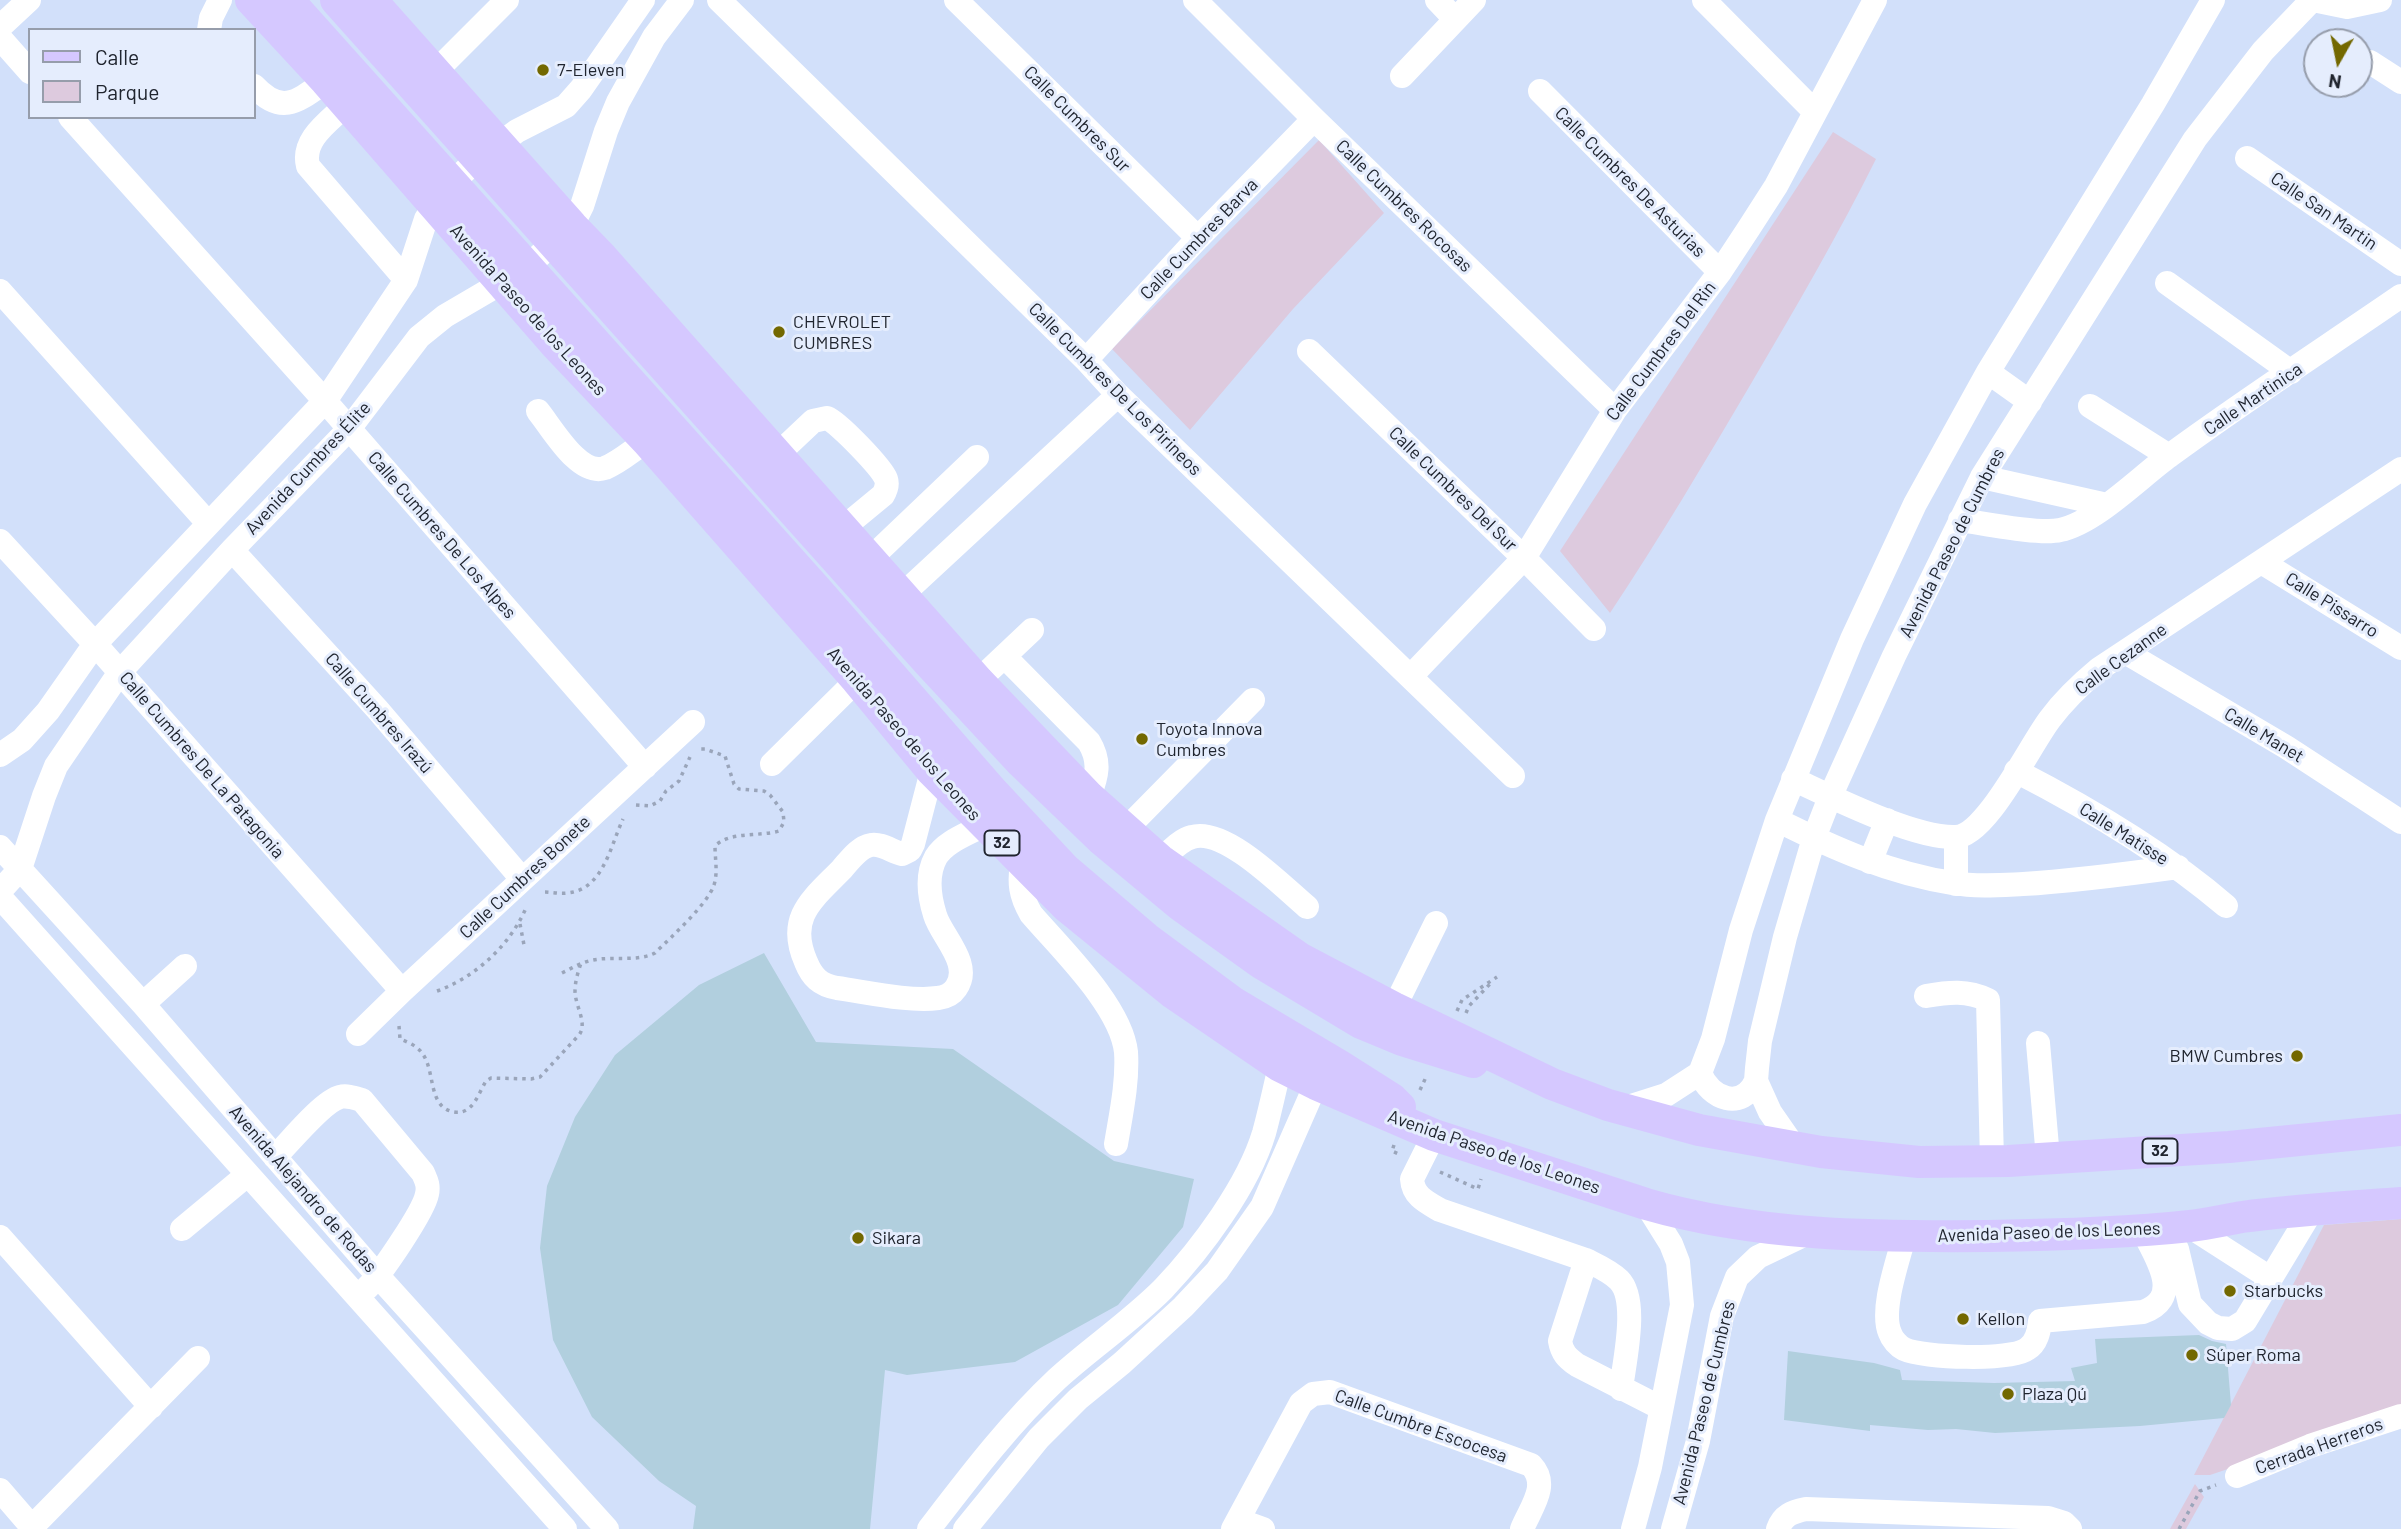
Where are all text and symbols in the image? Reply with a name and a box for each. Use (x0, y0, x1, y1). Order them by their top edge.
legend (28, 28, 256, 119)
north arrow (2303, 28, 2373, 98)
text: Calle (95, 44, 139, 69)
place label: 7-Eleven (557, 59, 625, 81)
street label: Calle Cumbres Sur (1019, 61, 1135, 177)
marker: 7-Eleven (535, 62, 551, 78)
text: N (2327, 70, 2343, 95)
text: Parque (95, 79, 160, 104)
street label: Calle Cumbres De Asturias (1550, 102, 1710, 262)
street label: Calle Cumbres Rocosas (1331, 135, 1477, 277)
street label: Calle San Martin (2266, 167, 2382, 255)
street label: Calle Cumbres Barva (1136, 174, 1262, 304)
street label: Avenida Paseo de los Leones (445, 220, 611, 400)
street label: Calle Cumbres Del Rin (1602, 277, 1720, 425)
street label: Calle Cumbres De Los Pirineos (1024, 298, 1206, 480)
place label: CHEVROLET CUMBRES (793, 311, 891, 354)
marker: CHEVROLET CUMBRES (771, 324, 787, 340)
street label: Calle Martinica (2200, 358, 2306, 440)
street label: Avenida Cumbres Élite (241, 397, 375, 539)
street label: Calle Cumbres Del Sur (1384, 422, 1522, 556)
street label: Avenida Paseo de Cumbres (1895, 445, 2009, 641)
street label: Calle Cumbres De Los Alpes (363, 447, 521, 623)
street label: Calle Pissarro (2281, 568, 2383, 642)
street label: Calle Cezanne (2071, 619, 2171, 699)
street label: Avenida Paseo de los Leones (823, 643, 985, 825)
street label: Calle Cumbres Irazú (321, 648, 437, 778)
street label: Calle Cumbres De La Patagonia (115, 667, 289, 863)
street label: Calle Manet (2220, 703, 2308, 767)
place label: Toyota Innova Cumbres (1156, 718, 1262, 760)
marker: Toyota Innova Cumbres (1134, 731, 1150, 747)
street label: Calle Matisse (2075, 798, 2173, 870)
street label: Calle Cumbres Bonete (455, 811, 595, 943)
road number: 32 (984, 830, 1020, 856)
place label: BMW Cumbres (2170, 1045, 2283, 1067)
marker: BMW Cumbres (2289, 1048, 2305, 1064)
street label: Avenida Alejandro de Rodas (225, 1101, 381, 1277)
street label: Avenida Paseo de los Leones (1385, 1105, 1603, 1199)
road number: 32 (2142, 1138, 2178, 1163)
street label: Avenida Paseo de los Leones (1937, 1217, 2161, 1247)
place label: Sikara (872, 1227, 921, 1249)
marker: Sikara (850, 1230, 866, 1246)
place label: Starbucks (2244, 1280, 2323, 1302)
marker: Starbucks (2222, 1283, 2238, 1299)
street label: Avenida Paseo de Cumbres (1668, 1299, 1740, 1507)
place label: Kellon (1977, 1308, 2025, 1330)
marker: Kellon (1955, 1311, 1971, 1327)
place label: Súper Roma (2206, 1344, 2301, 1366)
marker: Súper Roma (2184, 1347, 2200, 1363)
place label: Plaza Qú (2022, 1383, 2087, 1405)
street label: Calle Cumbre Escocesa (1332, 1385, 1510, 1467)
marker: Plaza Qú (2000, 1386, 2016, 1402)
street label: Cerrada Herreros (2252, 1413, 2386, 1479)

